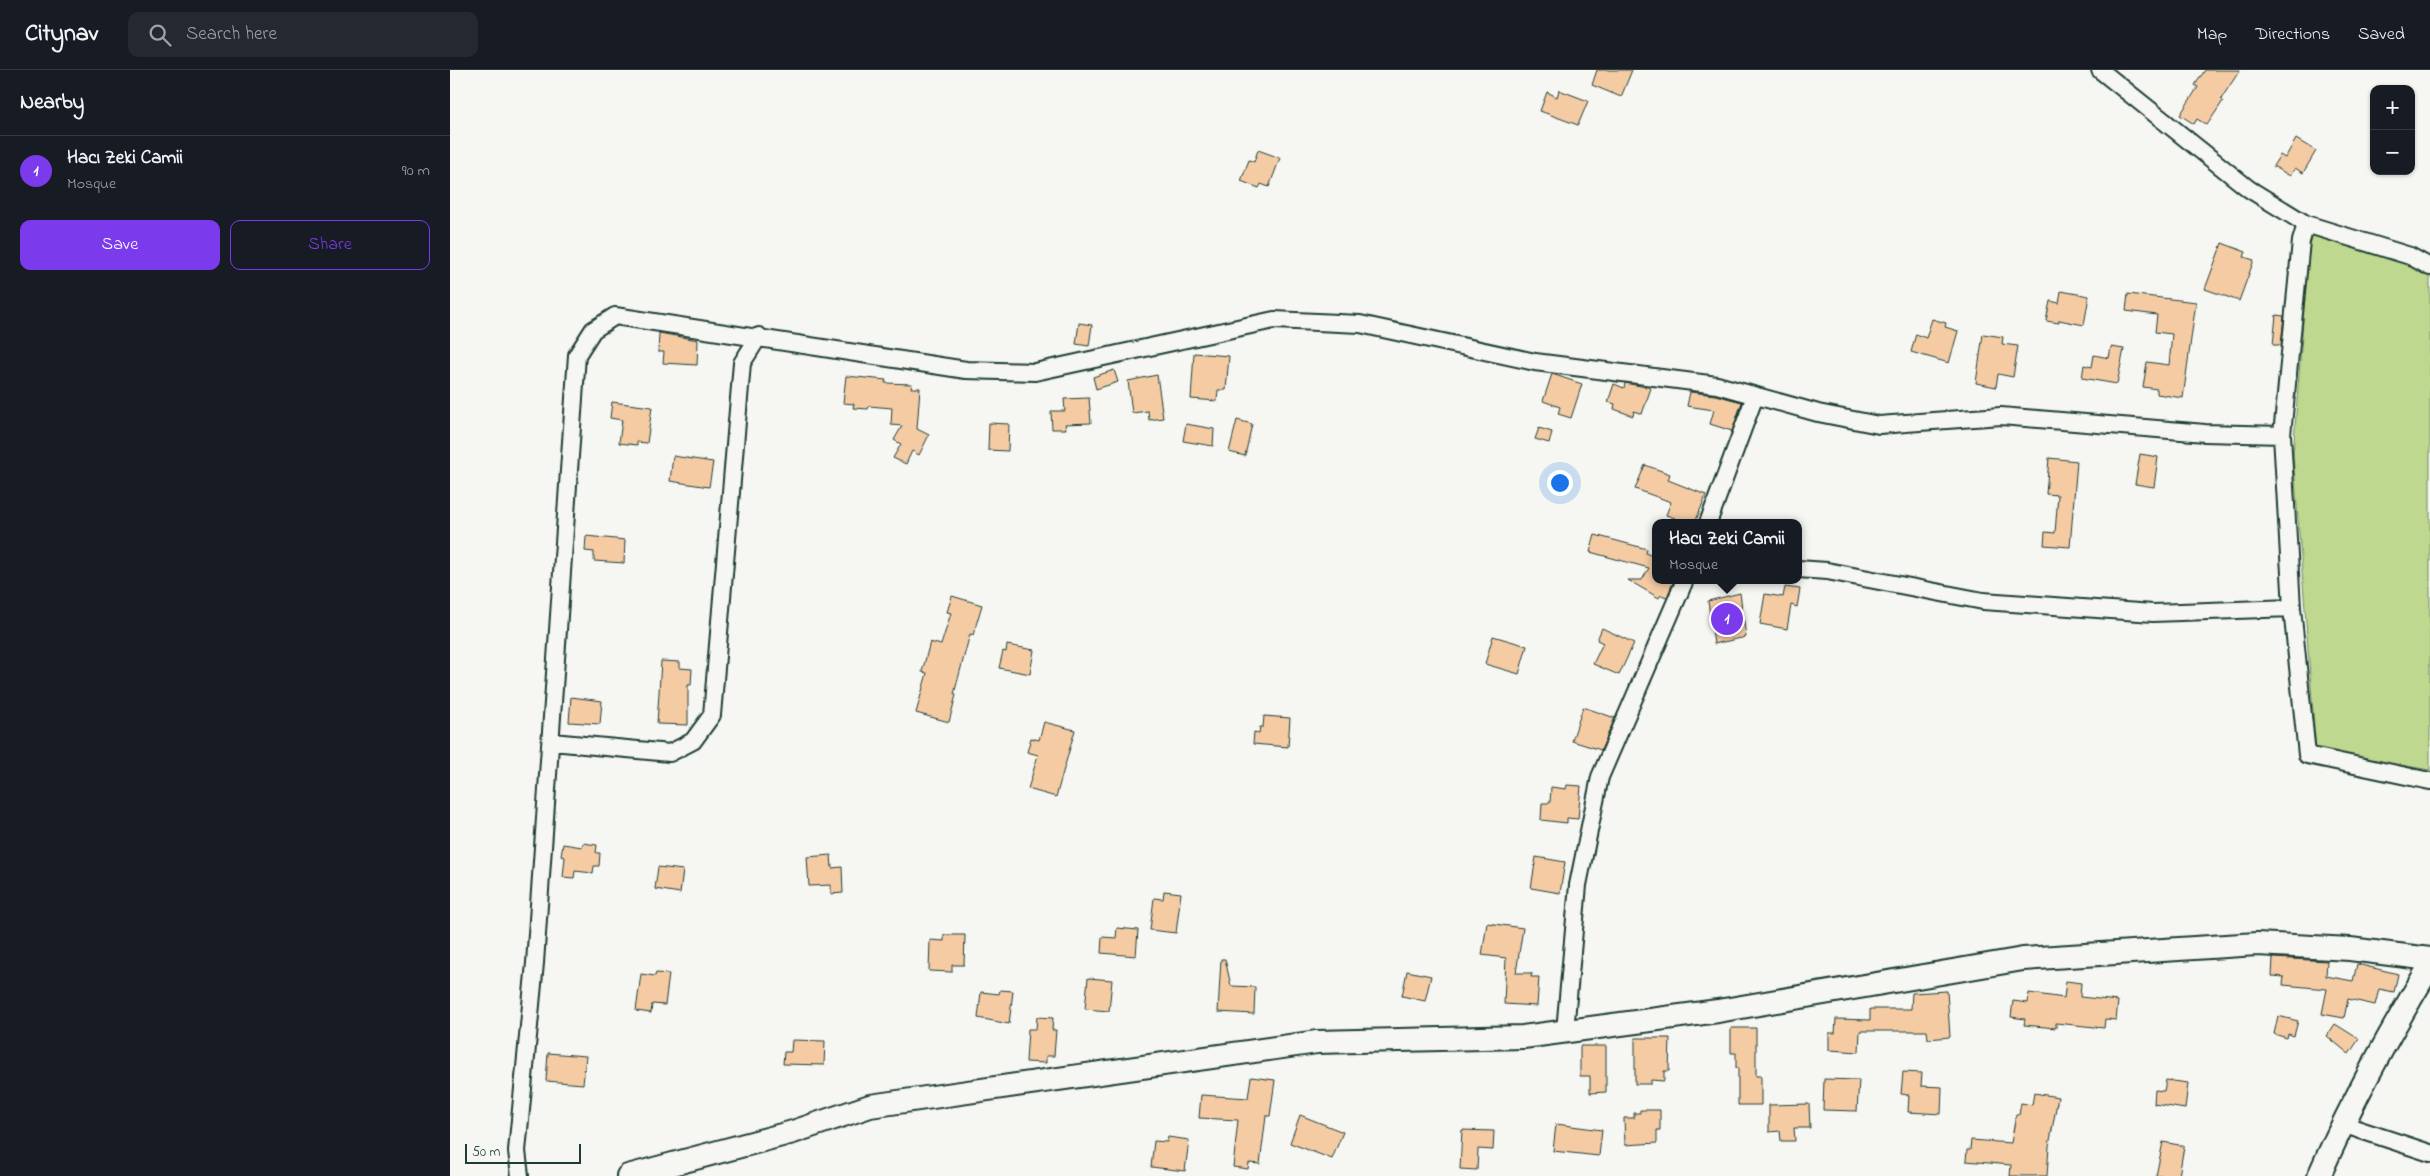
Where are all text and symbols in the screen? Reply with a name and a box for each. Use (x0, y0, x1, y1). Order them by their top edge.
search box (128, 12, 478, 57)
text: Citynav (25, 17, 98, 52)
icon: search (146, 21, 174, 49)
text: Search here (186, 21, 277, 48)
text: Map (2197, 22, 2227, 48)
text: Directions (2255, 22, 2330, 48)
text: Saved (2358, 22, 2405, 48)
map controls (2370, 85, 2415, 175)
button: + (2370, 85, 2415, 130)
text: Nearby (20, 88, 84, 118)
button: − (2370, 130, 2415, 175)
text: Hacı Zeki Camii (67, 145, 183, 172)
text: 1 (33, 159, 39, 183)
text: 90 m (402, 159, 430, 183)
text: Mosque (67, 172, 116, 196)
button: Save (20, 220, 220, 270)
button: Share (230, 220, 430, 270)
your location (1547, 470, 1573, 496)
popup (1652, 519, 1802, 584)
text: Hacı Zeki Camii (1669, 526, 1785, 553)
text: Mosque (1669, 553, 1718, 577)
pin: 1 (1711, 600, 1743, 638)
scale bar (465, 1141, 581, 1164)
text: 50 m (472, 1142, 500, 1163)

